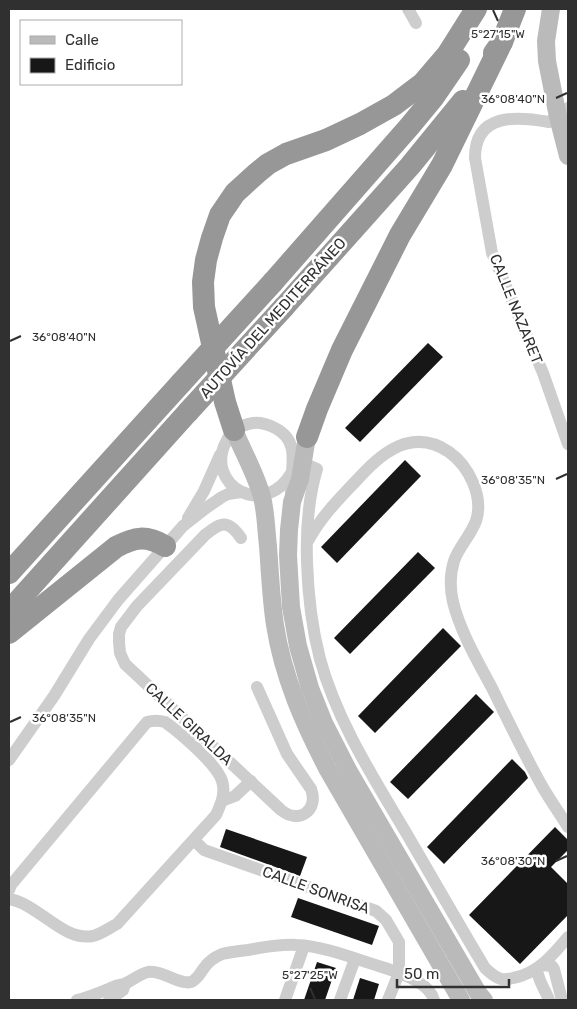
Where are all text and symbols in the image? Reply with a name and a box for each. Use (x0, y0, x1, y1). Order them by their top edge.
legend (20, 20, 182, 85)
text: 5°27'15"W (471, 27, 525, 41)
text: Calle (65, 31, 99, 49)
text: Edificio (65, 56, 115, 74)
text: 36°08'40"N (481, 92, 545, 106)
street label: AUTOVÍA DEL MEDITERRÁNEO (196, 234, 350, 402)
street label: CALLE NAZARET (486, 252, 546, 367)
text: 36°08'40"N (32, 330, 96, 344)
text: 36°08'35"N (481, 473, 545, 487)
street label: CALLE GIRALDA (142, 679, 236, 769)
text: 36°08'35"N (32, 711, 96, 725)
text: 36°08'30"N (481, 854, 545, 868)
street label: CALLE SONRISA (260, 862, 372, 918)
scale bar (397, 956, 510, 988)
text: 50 m (404, 965, 439, 983)
text: 5°27'25"W (282, 968, 338, 982)

